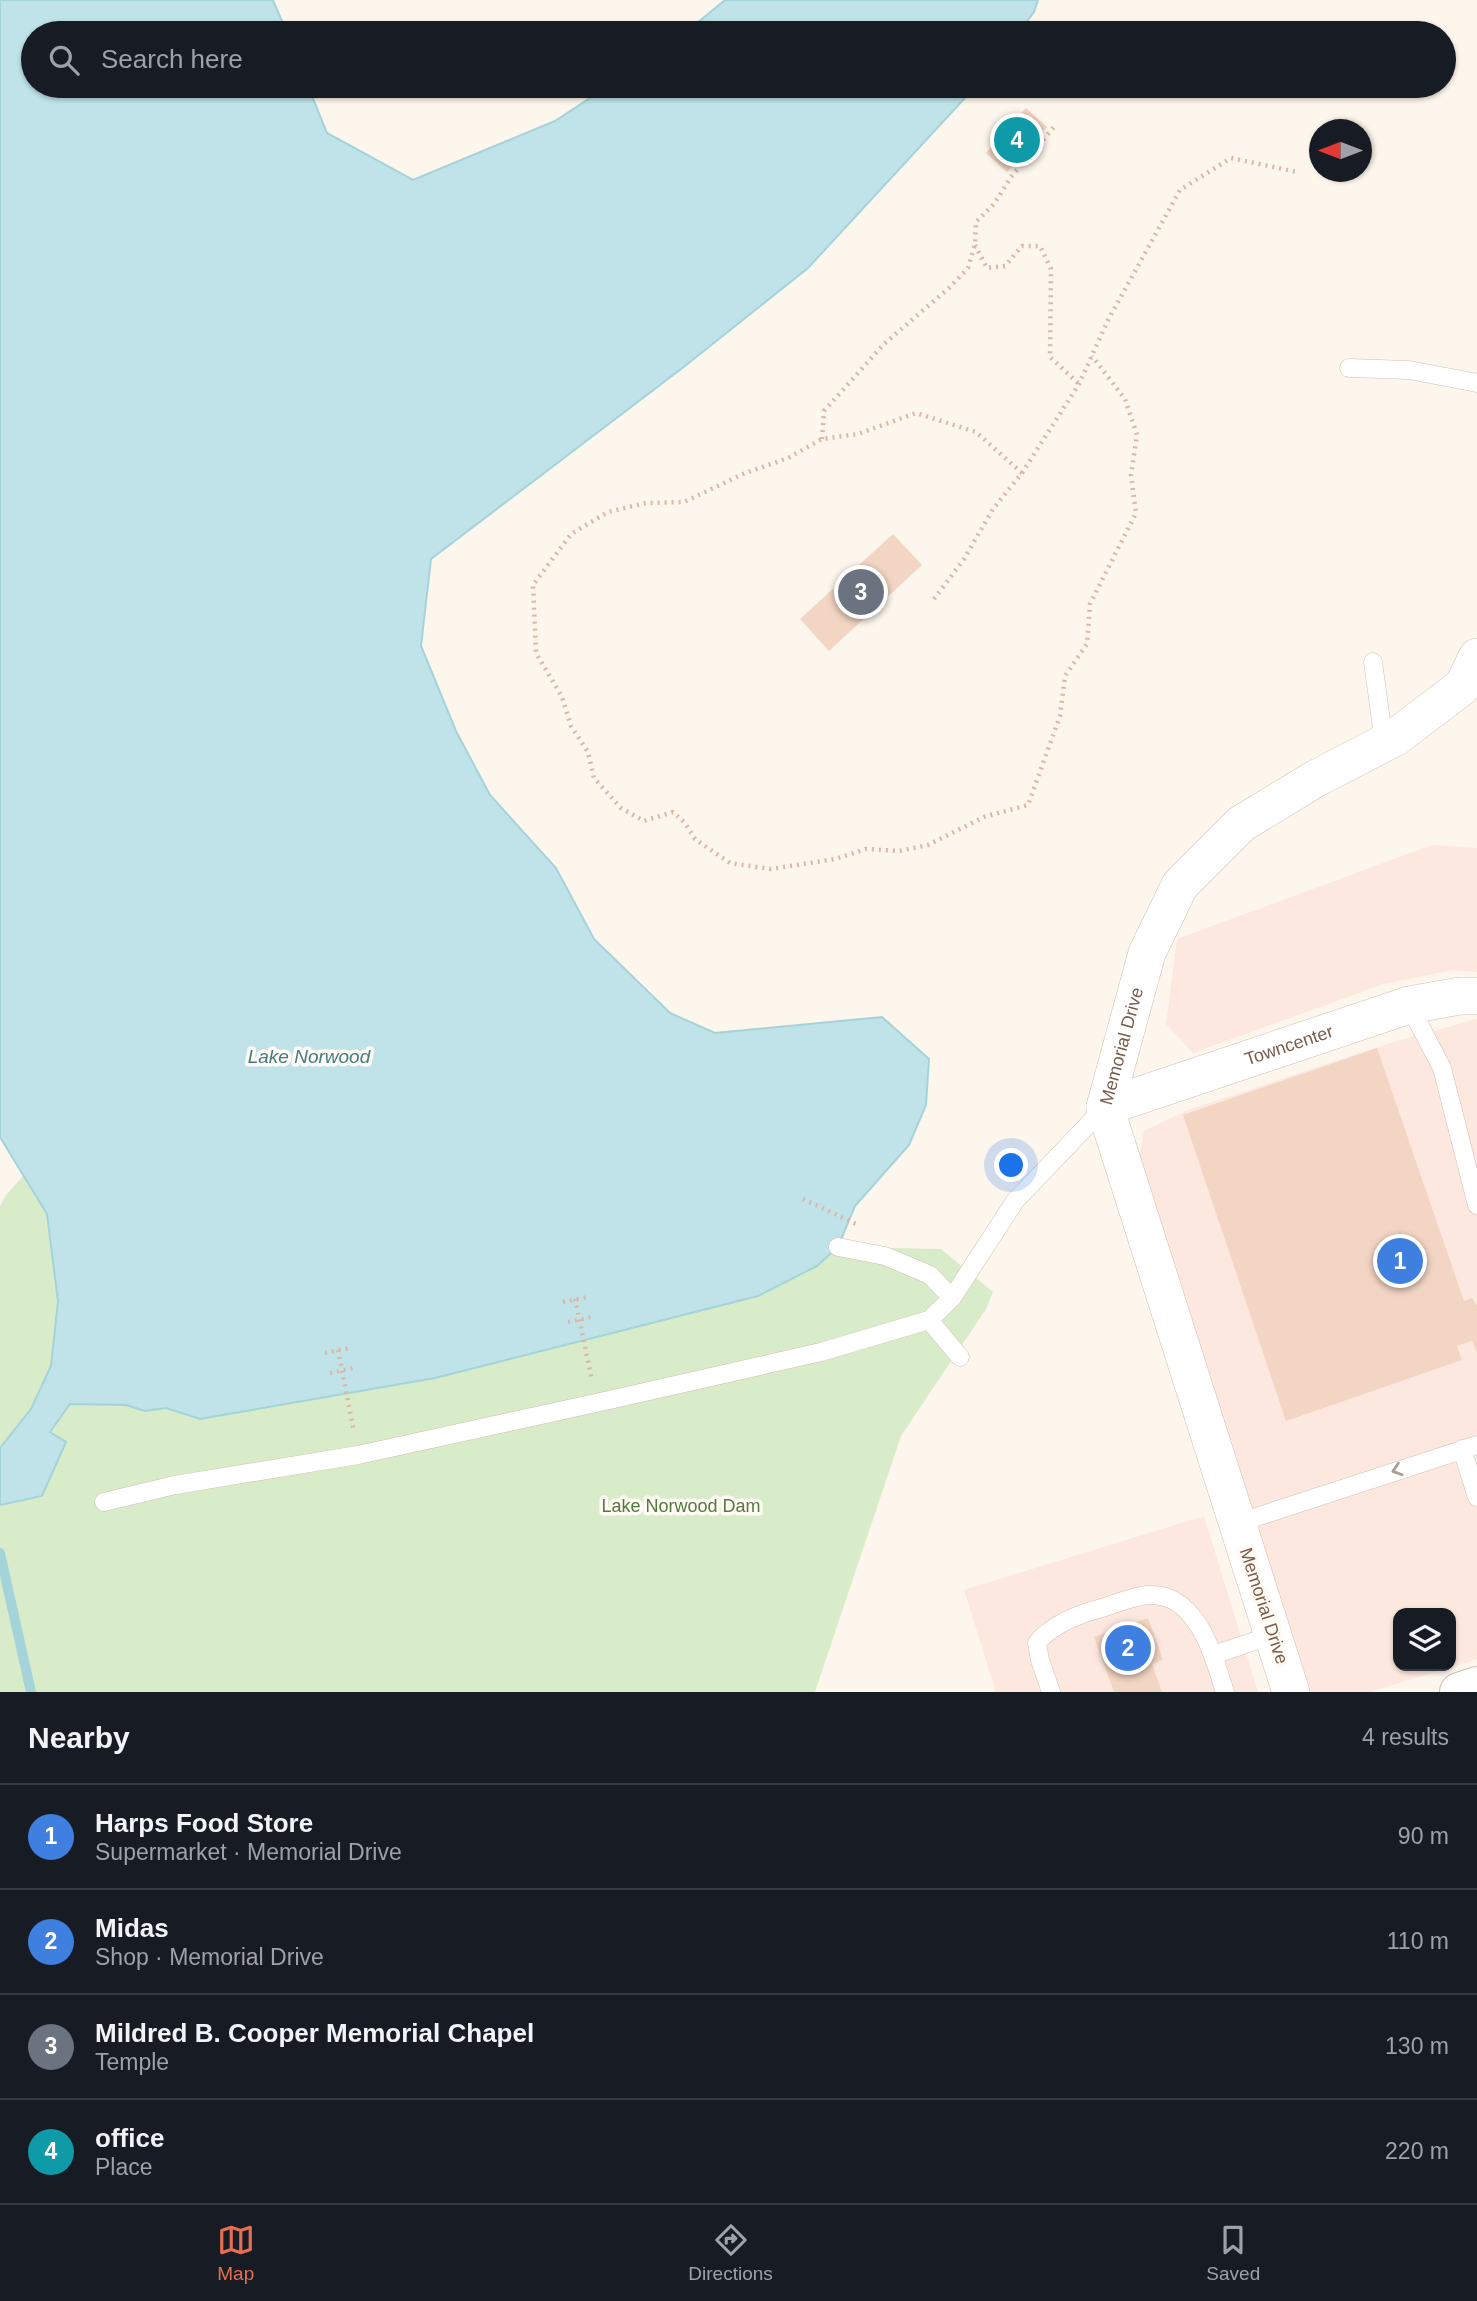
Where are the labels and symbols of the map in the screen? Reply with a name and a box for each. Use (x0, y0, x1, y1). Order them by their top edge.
pin: 4 (994, 114, 1040, 166)
north arrow (1309, 119, 1372, 182)
pin: 3 (838, 566, 884, 618)
street label: Memorial Drive (1096, 985, 1147, 1107)
street label: Towncenter (1242, 1021, 1336, 1069)
water label: Lake Norwood (248, 1046, 372, 1067)
your location (994, 1148, 1028, 1182)
pin: 1 (1377, 1235, 1423, 1287)
one-way arrow (1392, 1462, 1404, 1476)
park label: Lake Norwood Dam (601, 1496, 761, 1516)
street label: Memorial Drive (1236, 1545, 1292, 1667)
pin: 2 (1105, 1622, 1151, 1674)

